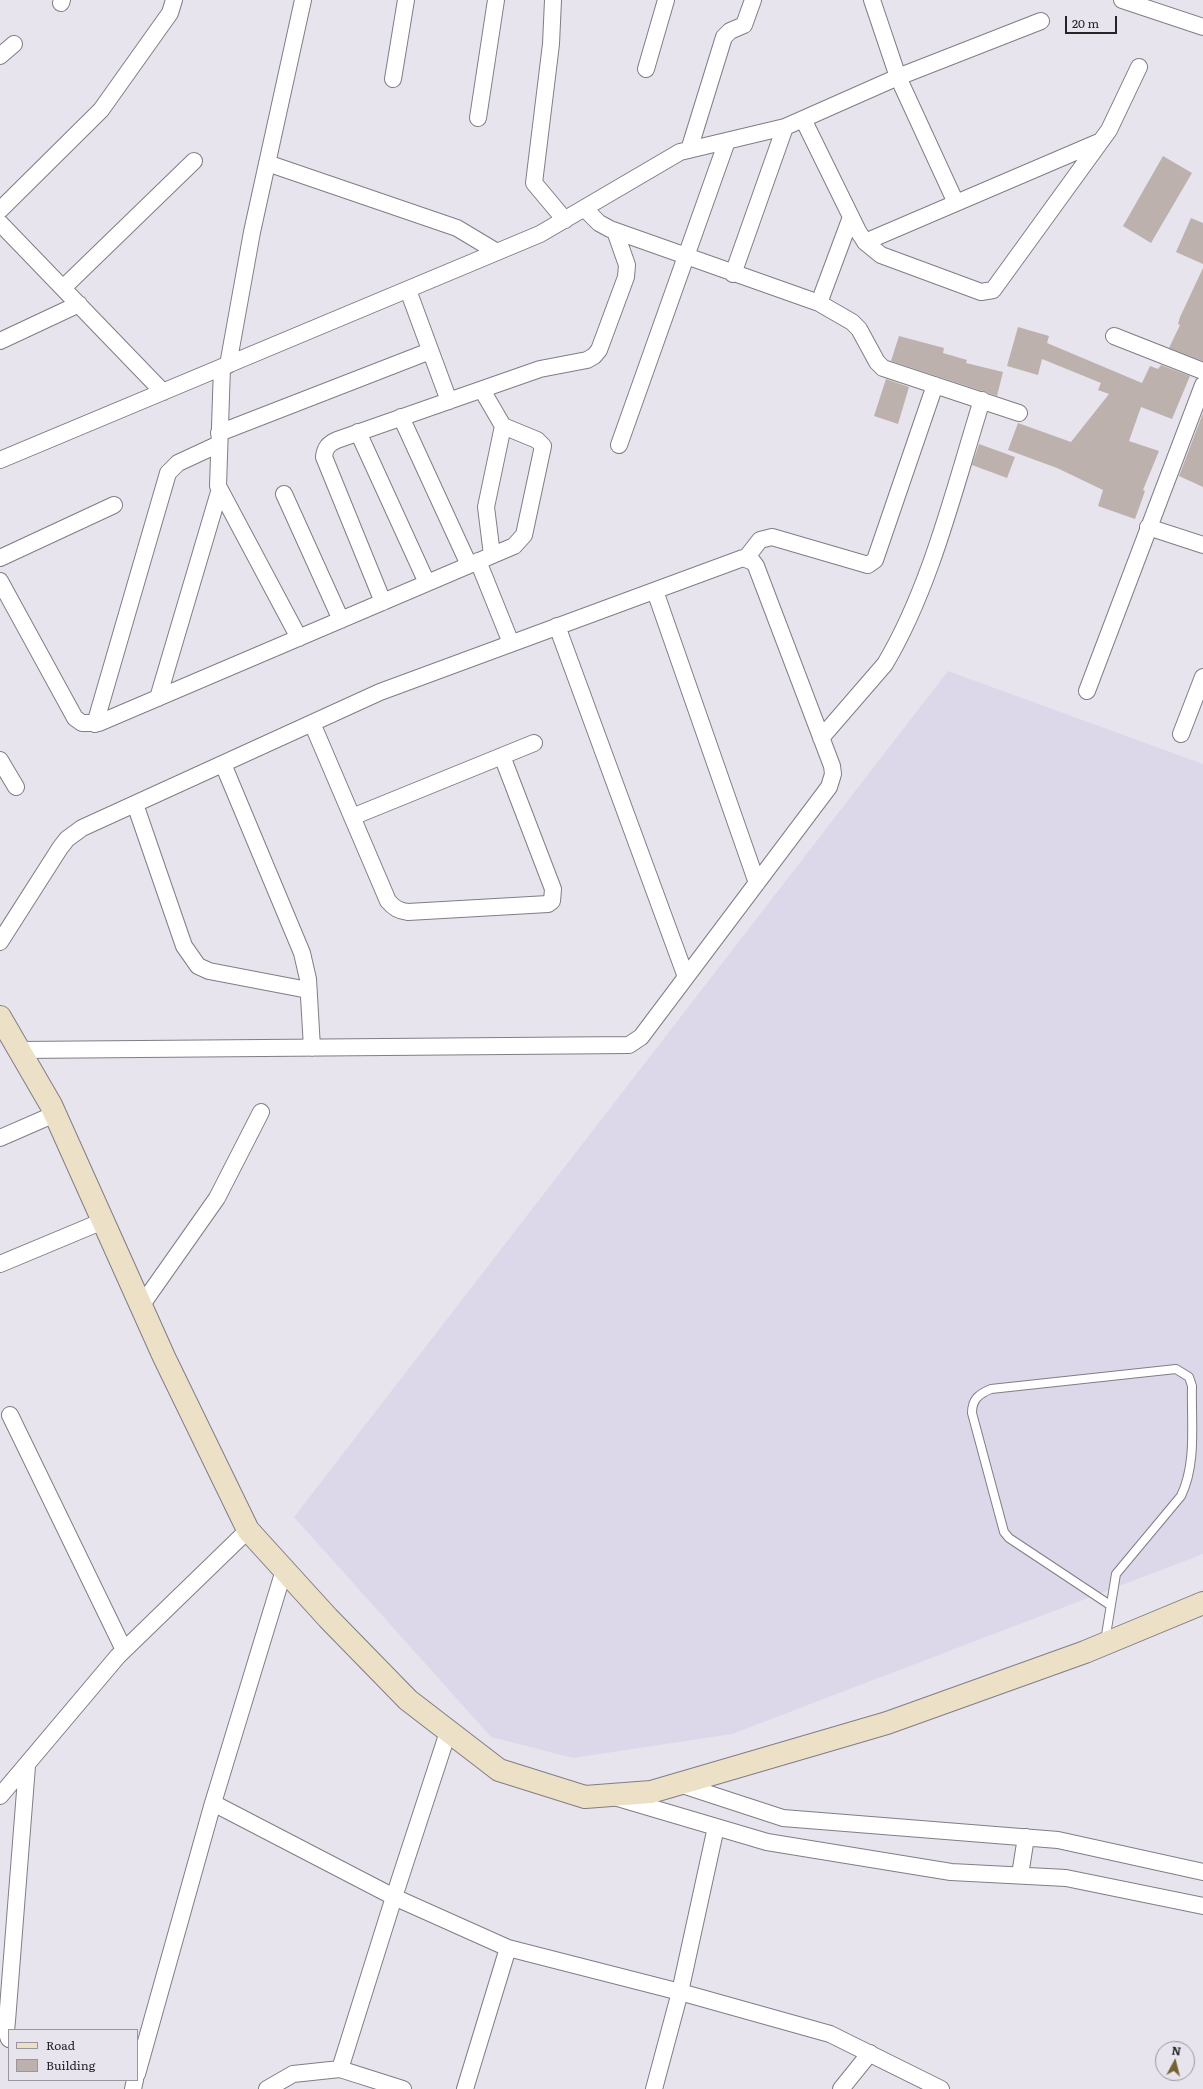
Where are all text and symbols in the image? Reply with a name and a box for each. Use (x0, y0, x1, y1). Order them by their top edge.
scale bar (1067, 8, 1119, 34)
text: 20 m (1072, 14, 1099, 32)
legend (8, 2029, 138, 2081)
text: Road (46, 2036, 75, 2054)
north arrow (1155, 2041, 1195, 2081)
text: N (1171, 2042, 1182, 2059)
text: Building (46, 2056, 95, 2074)

